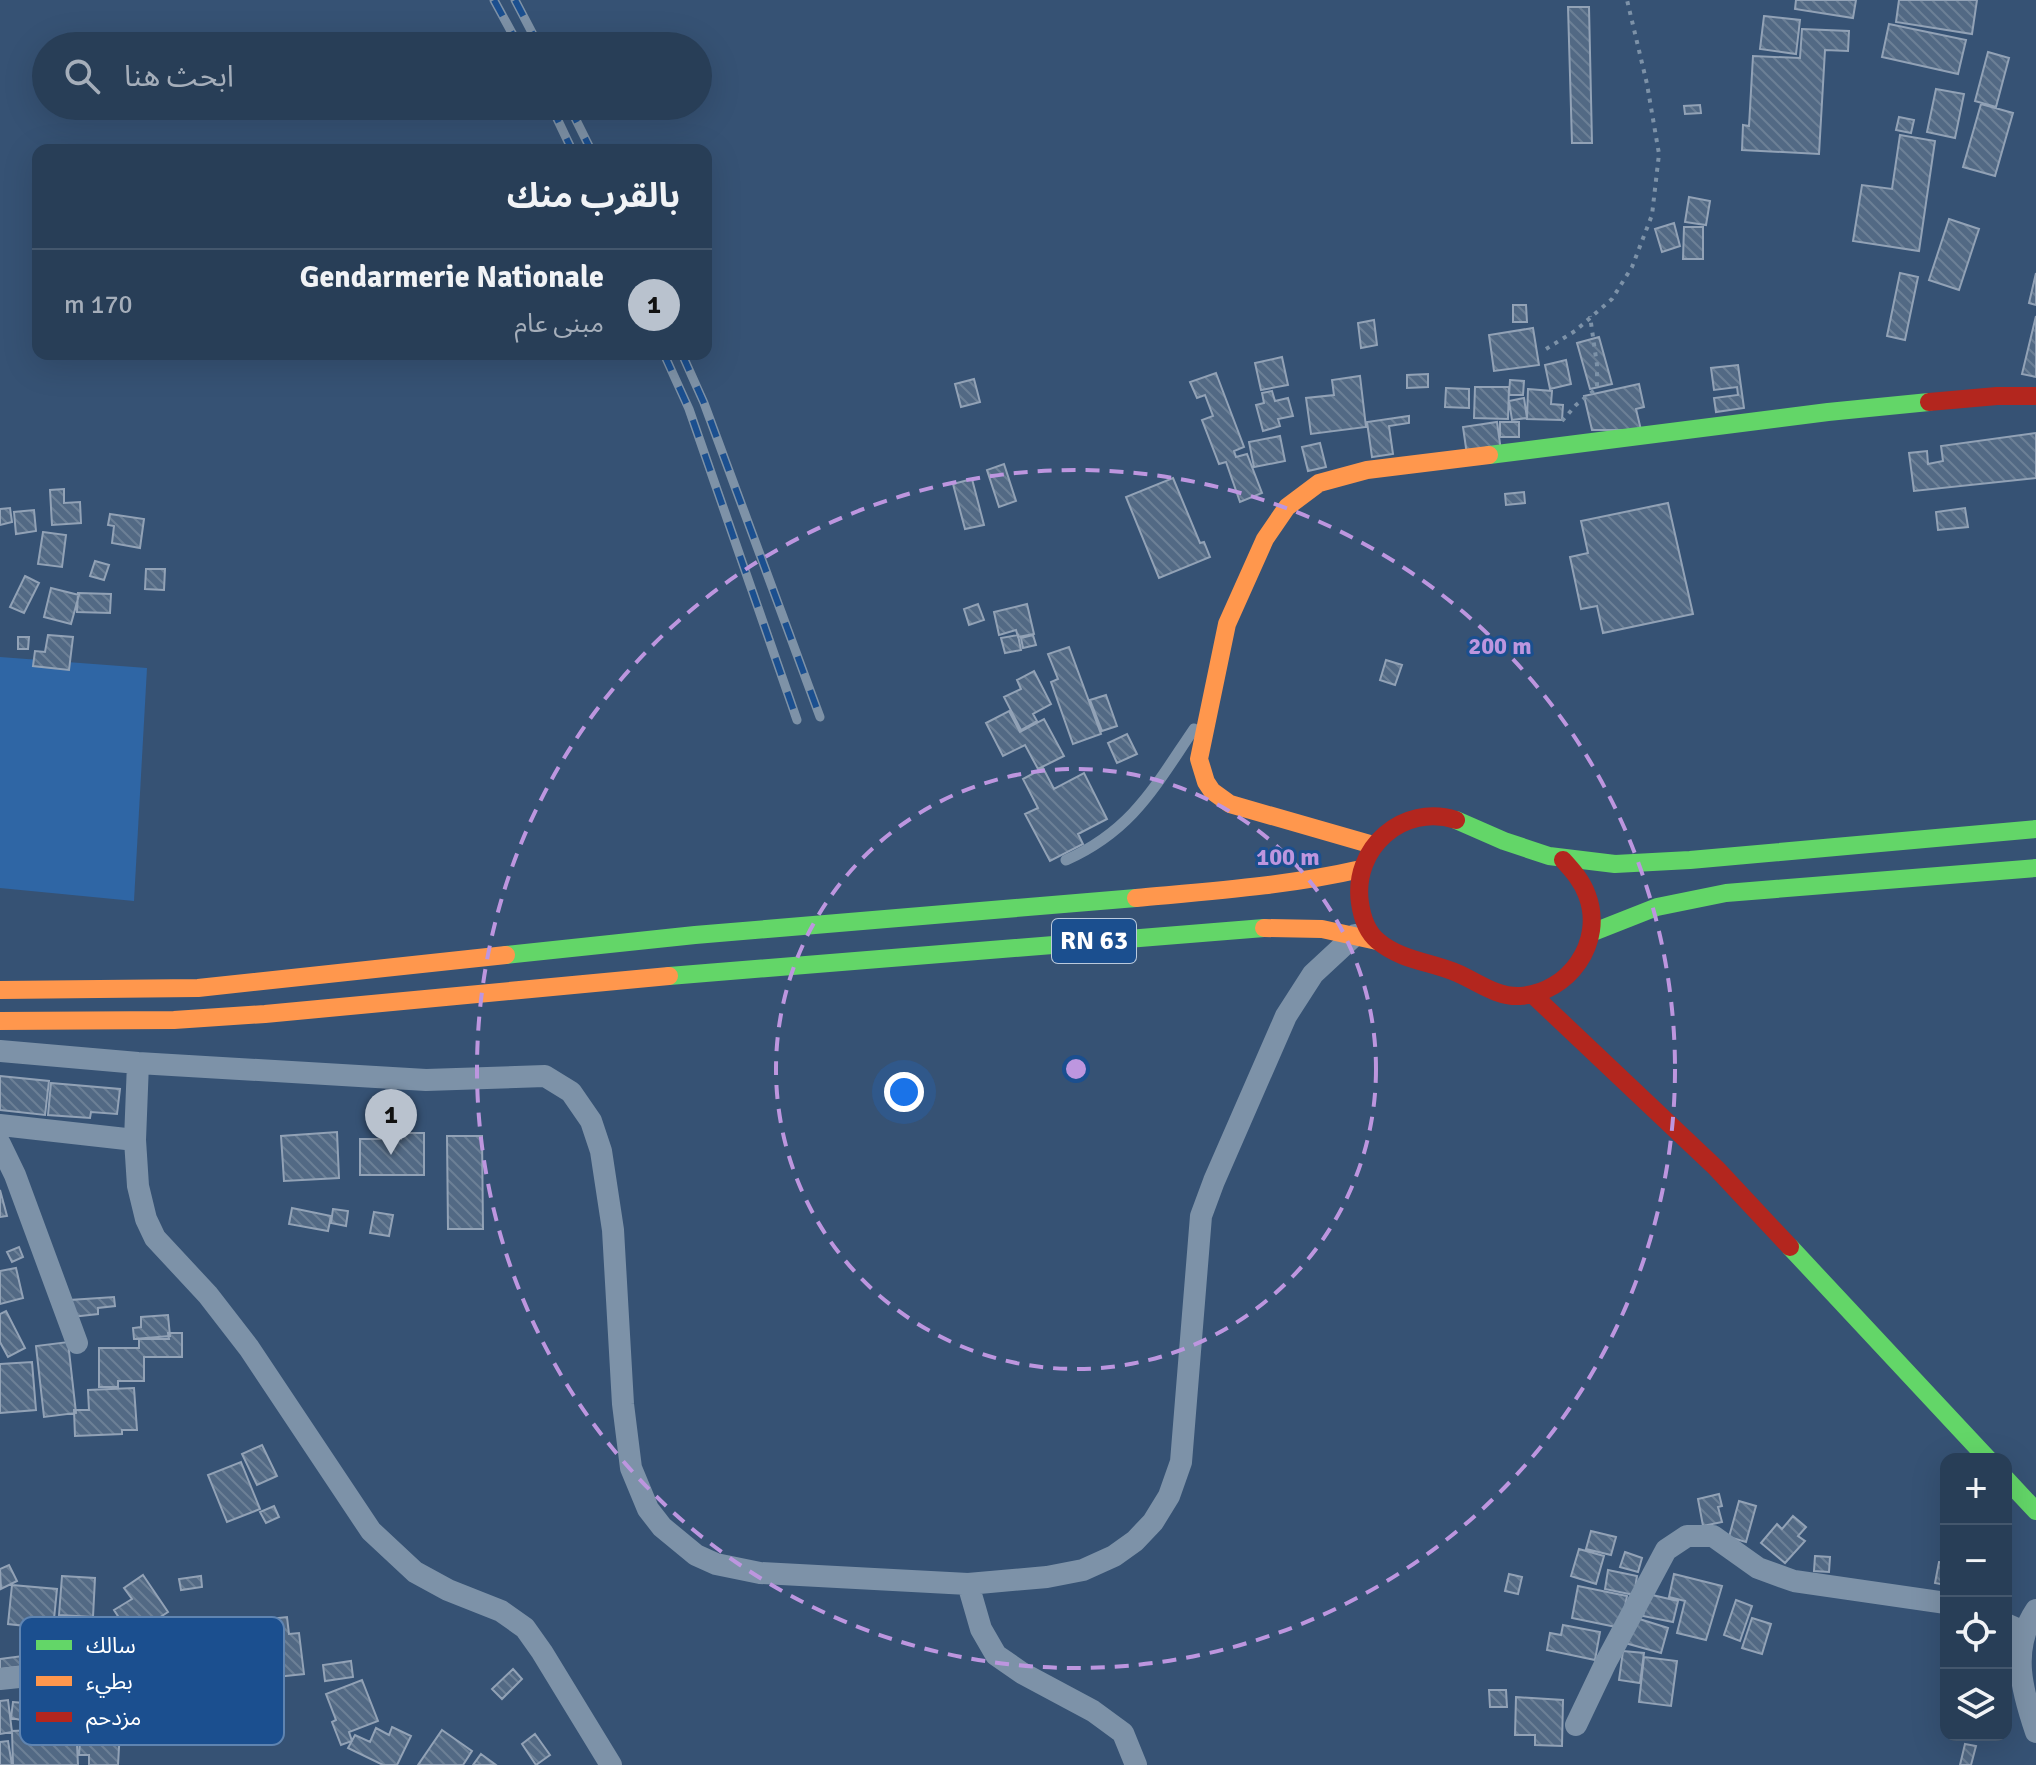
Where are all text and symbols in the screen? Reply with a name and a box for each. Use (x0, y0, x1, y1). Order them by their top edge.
search box (32, 32, 712, 120)
icon: search (60, 54, 104, 98)
text: ابحث هنا (124, 58, 234, 95)
text: بالقرب منك (507, 175, 680, 217)
text: Gendarmerie Nationale (300, 259, 604, 296)
text: 170 m (64, 289, 133, 321)
text: 1 (647, 289, 661, 321)
text: مبنى عام (514, 308, 604, 340)
text: 200 m (1468, 631, 1532, 661)
text: 100 m (1256, 842, 1320, 872)
road number: RN 63 (1052, 919, 1136, 963)
centre of rings (1062, 1055, 1090, 1083)
your location (884, 1072, 924, 1112)
pin: 1 (365, 1089, 417, 1155)
map controls (1940, 1453, 2012, 1741)
button: + (1940, 1453, 2012, 1525)
button: − (1940, 1525, 2012, 1597)
button: locate (1940, 1597, 2012, 1669)
legend (20, 1617, 284, 1745)
text: سالك (86, 1632, 136, 1659)
text: بطيء (86, 1668, 133, 1698)
button: layers (1940, 1669, 2012, 1741)
text: مزدحم (86, 1704, 141, 1734)

